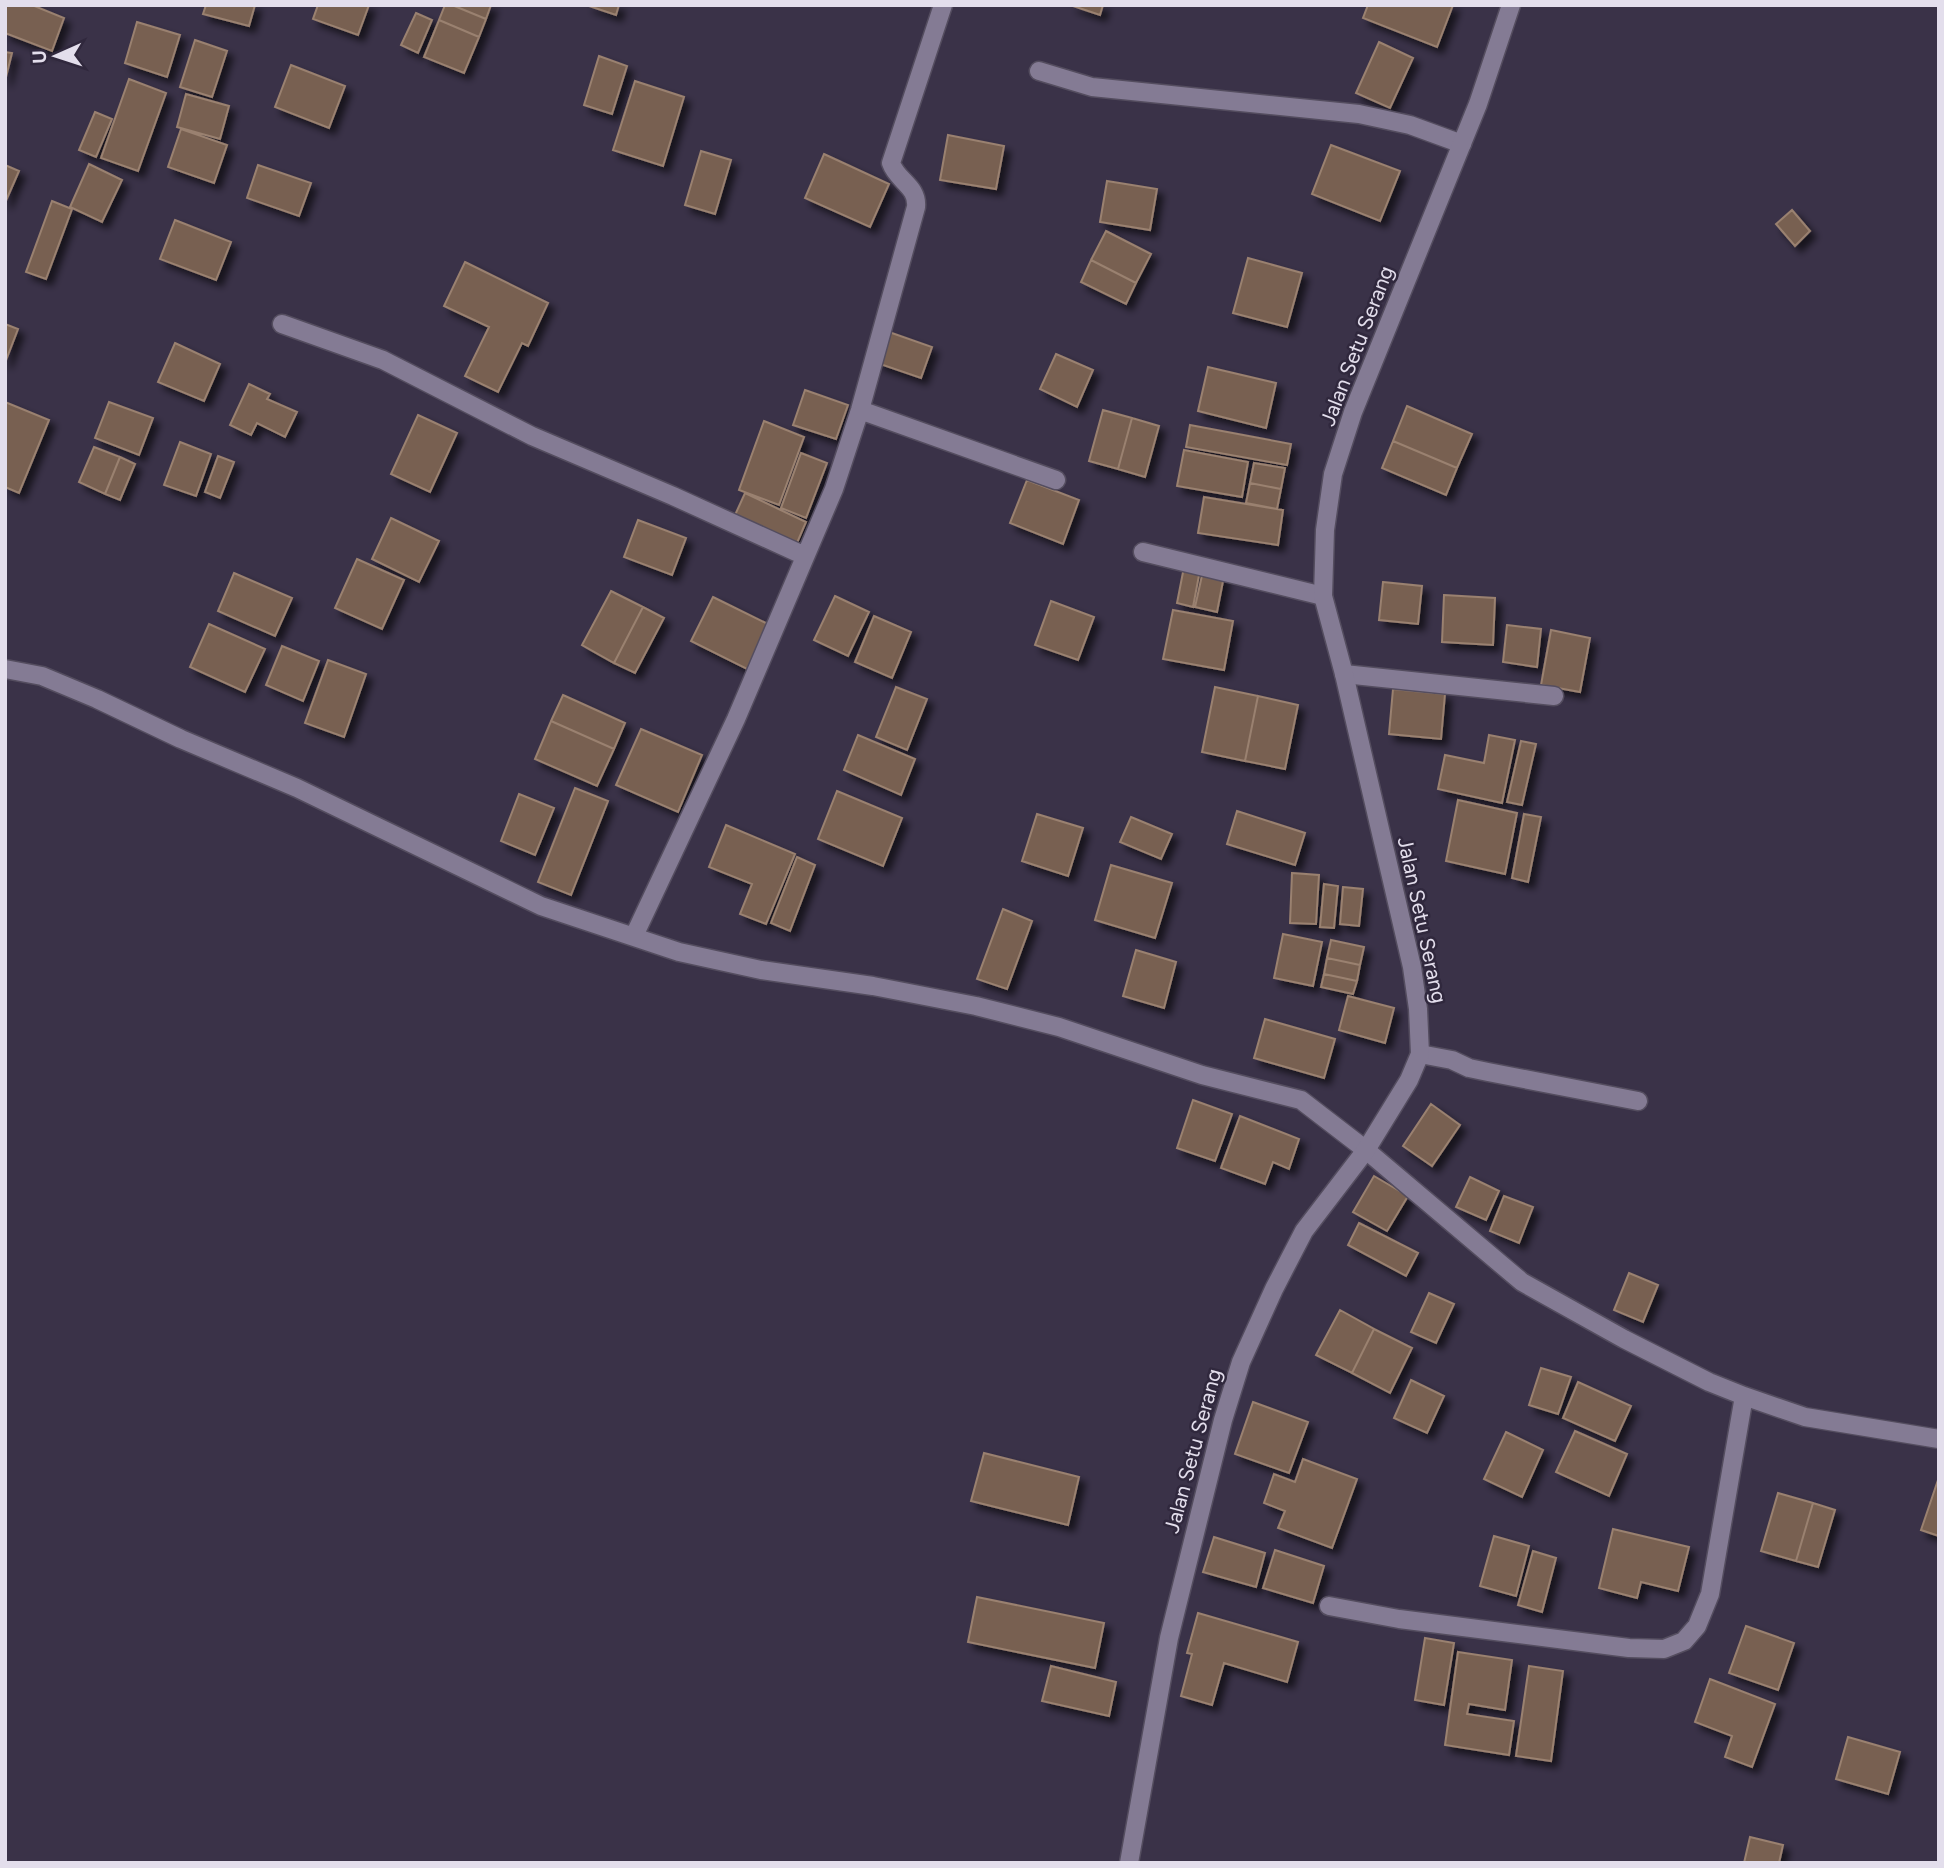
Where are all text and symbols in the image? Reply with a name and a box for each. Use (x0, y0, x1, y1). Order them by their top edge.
north arrow (21, 21, 91, 91)
text: U (28, 50, 51, 64)
street label: Jalan Setu Serang (1315, 262, 1399, 429)
street label: Jalan Setu Serang (1393, 835, 1452, 1005)
street label: Jalan Setu Serang (1159, 1366, 1226, 1536)

